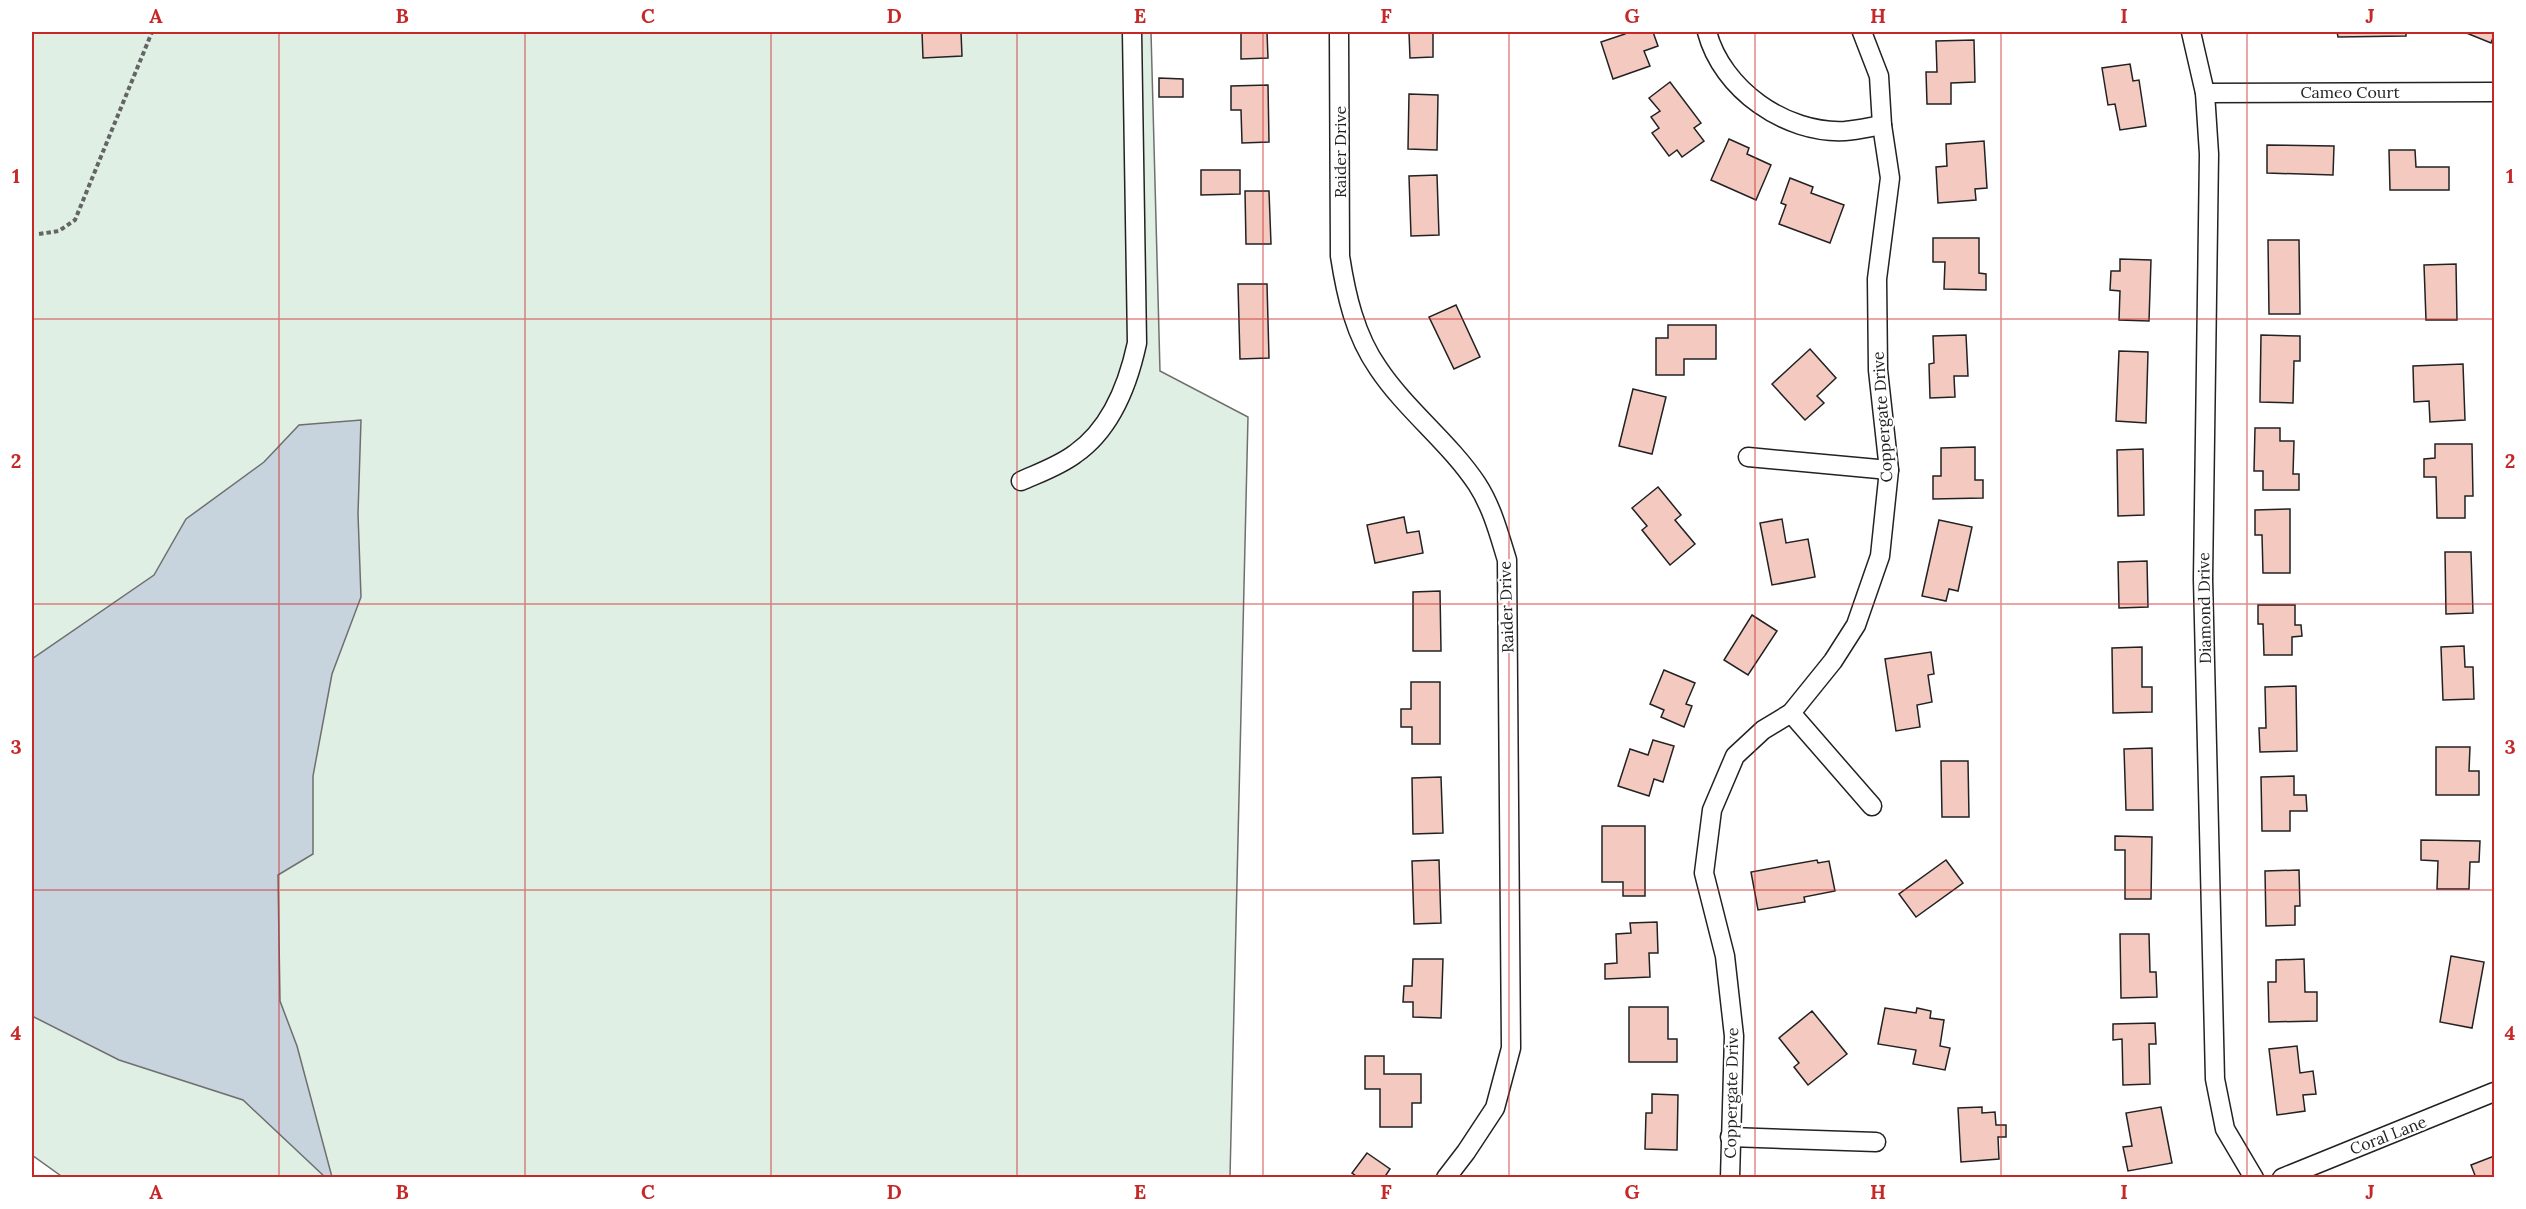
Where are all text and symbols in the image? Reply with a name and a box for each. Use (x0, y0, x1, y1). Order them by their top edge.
text: A (149, 3, 163, 28)
text: B (395, 3, 409, 28)
text: C (641, 3, 655, 28)
text: D (886, 3, 902, 28)
text: E (1134, 3, 1146, 28)
text: F (1380, 3, 1392, 28)
text: G (1624, 3, 1640, 28)
text: H (1870, 3, 1886, 28)
text: I (2120, 3, 2128, 28)
text: J (2365, 3, 2375, 28)
street label: Cameo Court (2300, 82, 2400, 102)
street label: Raider Drive (1330, 106, 1350, 198)
text: 1 (12, 163, 20, 188)
text: 1 (2506, 163, 2514, 188)
street label: Coppergate Drive (1867, 351, 1897, 483)
text: 2 (11, 448, 21, 473)
text: 2 (2505, 448, 2515, 473)
street label: Diamond Drive (2193, 552, 2215, 664)
street label: Raider Drive (1494, 560, 1518, 653)
text: 3 (10, 734, 22, 759)
text: 3 (2504, 734, 2516, 759)
text: 4 (11, 1020, 22, 1045)
text: 4 (2505, 1020, 2516, 1045)
street label: Coppergate Drive (1720, 1027, 1742, 1159)
street label: Coral Lane (2347, 1111, 2429, 1159)
text: A (149, 1179, 163, 1204)
text: B (395, 1179, 409, 1204)
text: C (641, 1179, 655, 1204)
text: D (886, 1179, 902, 1204)
text: E (1134, 1179, 1146, 1204)
text: F (1380, 1179, 1392, 1204)
text: G (1624, 1179, 1640, 1204)
text: H (1870, 1179, 1886, 1204)
text: I (2120, 1179, 2128, 1204)
text: J (2365, 1179, 2375, 1204)

